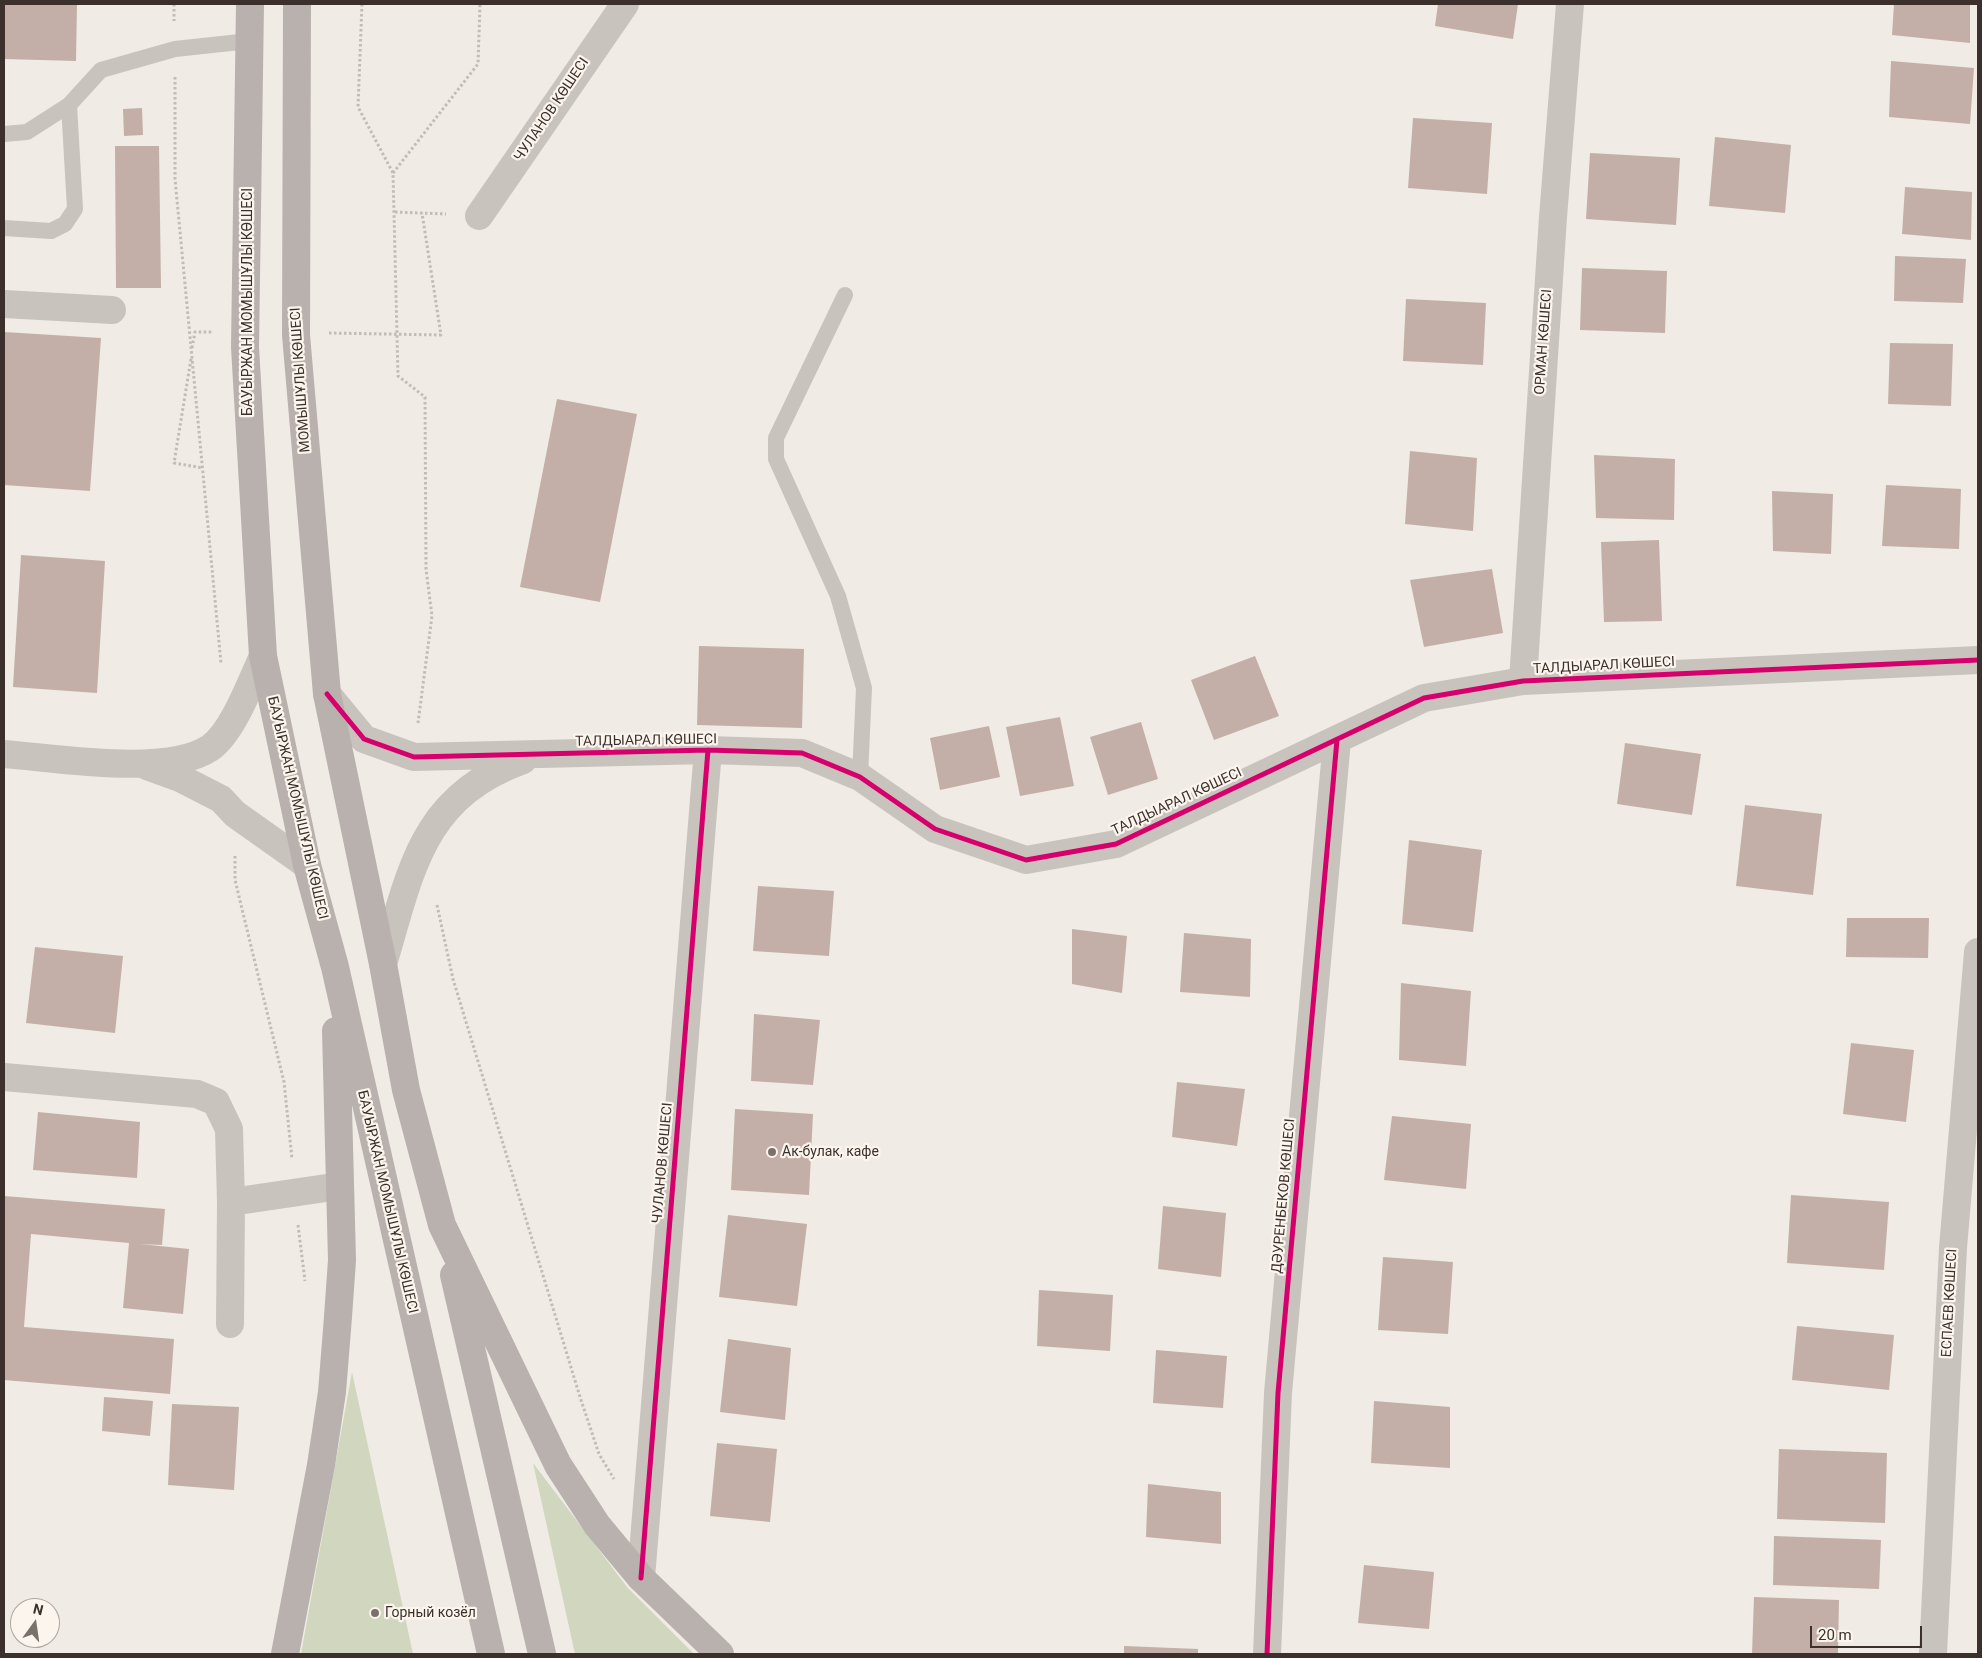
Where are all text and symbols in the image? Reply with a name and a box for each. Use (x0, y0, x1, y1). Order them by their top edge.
street label: ЧУЛАНОВ КӨШЕСІ (511, 55, 593, 165)
street label: БАУЫРЖАН МОМЫШҰЛЫ КӨШЕСІ (240, 188, 256, 416)
street label: ОРМАН КӨШЕСІ (1532, 289, 1556, 395)
street label: МОМЫШҰЛЫ КӨШЕСІ (288, 307, 314, 453)
street label: ТАЛДЫАРАЛ КӨШЕСІ (1533, 654, 1675, 678)
street label: БАУЫРЖАН МОМЫШҰЛЫ КӨШЕСІ (263, 695, 331, 921)
street label: ТАЛДЫАРАЛ КӨШЕСІ (575, 731, 717, 751)
street label: ТАЛДЫАРАЛ КӨШЕСІ (1109, 764, 1245, 840)
street label: БАУЫРЖАН МОМЫШҰЛЫ КӨШЕСІ (353, 1089, 421, 1315)
street label: ЧУЛАНОВ КӨШЕСІ (649, 1102, 677, 1224)
street label: ДӘУРЕНБЕКОВ КӨШЕСІ (1269, 1118, 1299, 1274)
place label: Ак-булак, кафе (782, 1144, 879, 1160)
marker: Ак-булак, кафе (766, 1146, 778, 1158)
street label: ЕСПАЕВ КӨШЕСІ (1939, 1248, 1961, 1358)
north arrow (10, 1598, 60, 1648)
text: N (32, 1600, 45, 1618)
place label: Горный козёл (385, 1605, 476, 1621)
marker: Горный козёл (369, 1607, 381, 1619)
scale bar (1812, 1616, 1924, 1648)
text: 20 m (1818, 1626, 1852, 1644)

